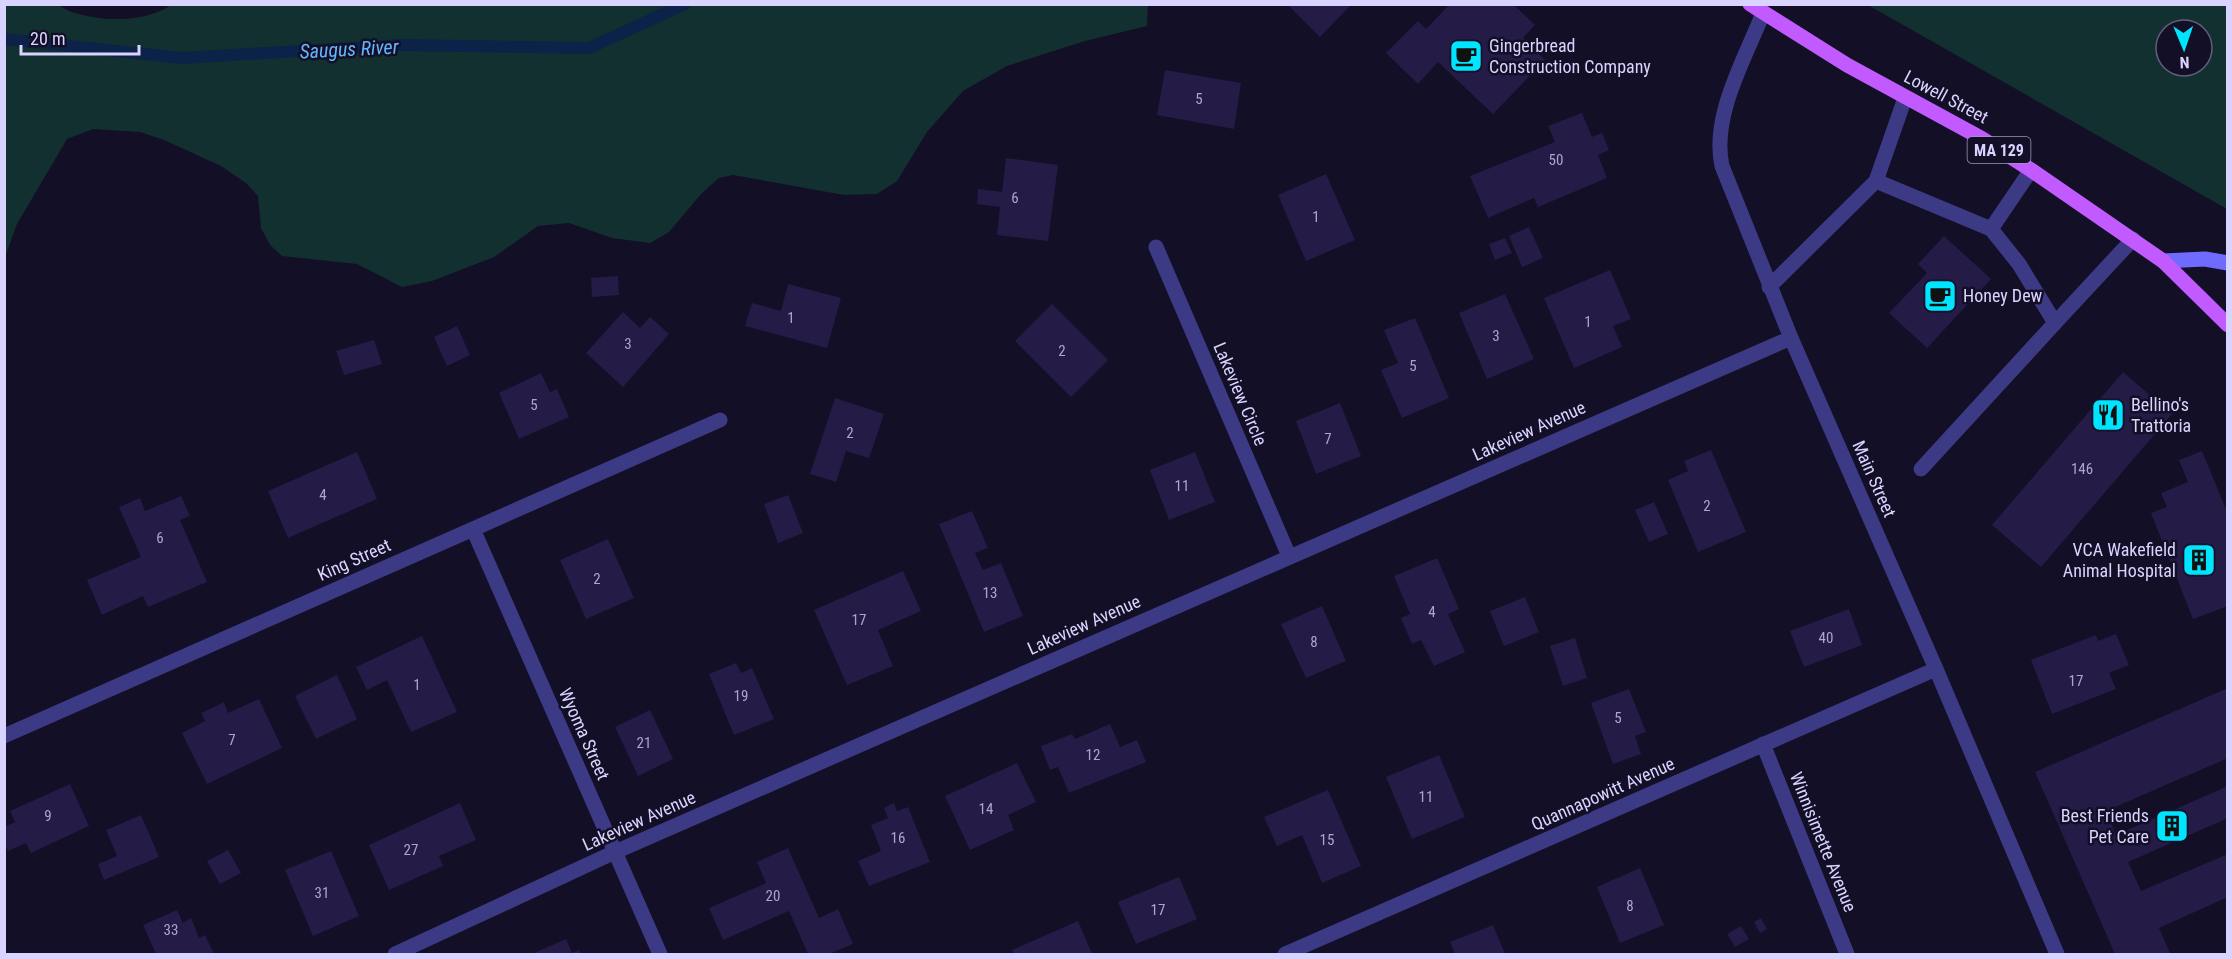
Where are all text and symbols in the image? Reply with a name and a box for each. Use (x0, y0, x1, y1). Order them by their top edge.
scale bar (21, 18, 140, 56)
north arrow (2154, 18, 2214, 78)
text: 20 m (30, 28, 65, 49)
water label: Saugus River (299, 34, 400, 64)
place label: Gingerbread Construction Company (1489, 35, 1651, 77)
cafe icon: Gingerbread Construction Company (1448, 38, 1484, 74)
text: N (2179, 53, 2190, 72)
street label: Lowell Street (1901, 66, 1992, 127)
house number: 5 (1195, 90, 1203, 108)
road number: MA 129 (1968, 137, 2030, 163)
house number: 50 (1549, 151, 1563, 169)
house number: 6 (1011, 189, 1019, 207)
house number: 1 (1312, 208, 1320, 226)
cafe icon: Honey Dew (1922, 278, 1958, 314)
place label: Honey Dew (1963, 285, 2043, 306)
house number: 1 (787, 309, 795, 327)
house number: 1 (1584, 313, 1592, 331)
house number: 3 (1492, 327, 1500, 345)
house number: 3 (624, 335, 632, 353)
street label: Lakeview Circle (1209, 339, 1272, 449)
house number: 2 (1058, 342, 1066, 360)
house number: 5 (1409, 357, 1417, 375)
place label: Bellino's Trattoria (2131, 394, 2191, 436)
house number: 5 (530, 396, 538, 414)
street label: Lakeview Avenue (1469, 396, 1589, 465)
restaurant icon: Bellino's Trattoria (2090, 397, 2126, 433)
house number: 2 (846, 424, 854, 442)
house number: 7 (1324, 430, 1332, 448)
street label: Main Street (1848, 437, 1901, 520)
house number: 146 (2071, 460, 2093, 478)
house number: 11 (1175, 477, 1189, 495)
house number: 4 (319, 486, 327, 504)
house number: 2 (1703, 497, 1711, 515)
house number: 6 (156, 529, 164, 547)
street label: King Street (314, 534, 394, 585)
place label: VCA Wakefield Animal Hospital (2063, 539, 2176, 581)
building icon: VCA Wakefield Animal Hospital (2181, 542, 2217, 578)
house number: 2 (593, 570, 601, 588)
house number: 13 (983, 584, 997, 602)
street label: Lakeview Avenue (1024, 590, 1144, 659)
house number: 4 (1428, 603, 1436, 621)
house number: 17 (852, 611, 866, 629)
house number: 40 (1819, 629, 1833, 647)
house number: 8 (1310, 633, 1318, 651)
house number: 17 (2069, 672, 2083, 690)
house number: 1 (413, 676, 421, 694)
street label: Wyoma Street (555, 684, 614, 783)
house number: 19 (734, 687, 748, 705)
house number: 5 (1614, 709, 1622, 727)
house number: 7 (228, 731, 236, 749)
house number: 21 (637, 734, 651, 752)
house number: 12 (1086, 746, 1100, 764)
street label: Quannapowitt Avenue (1528, 753, 1678, 835)
street label: Winnisimette Avenue (1786, 769, 1861, 915)
street label: Lakeview Avenue (579, 786, 699, 855)
house number: 11 (1419, 788, 1433, 806)
house number: 14 (979, 800, 993, 818)
place label: Best Friends Pet Care (2061, 805, 2149, 847)
house number: 9 (44, 807, 52, 825)
building icon: Best Friends Pet Care (2154, 808, 2190, 844)
house number: 16 (891, 829, 905, 847)
house number: 15 (1320, 831, 1334, 849)
house number: 27 (404, 841, 418, 859)
house number: 31 (315, 884, 329, 902)
house number: 20 (766, 887, 780, 905)
house number: 8 (1626, 897, 1634, 915)
house number: 17 (1151, 901, 1165, 919)
house number: 33 (164, 921, 178, 939)

